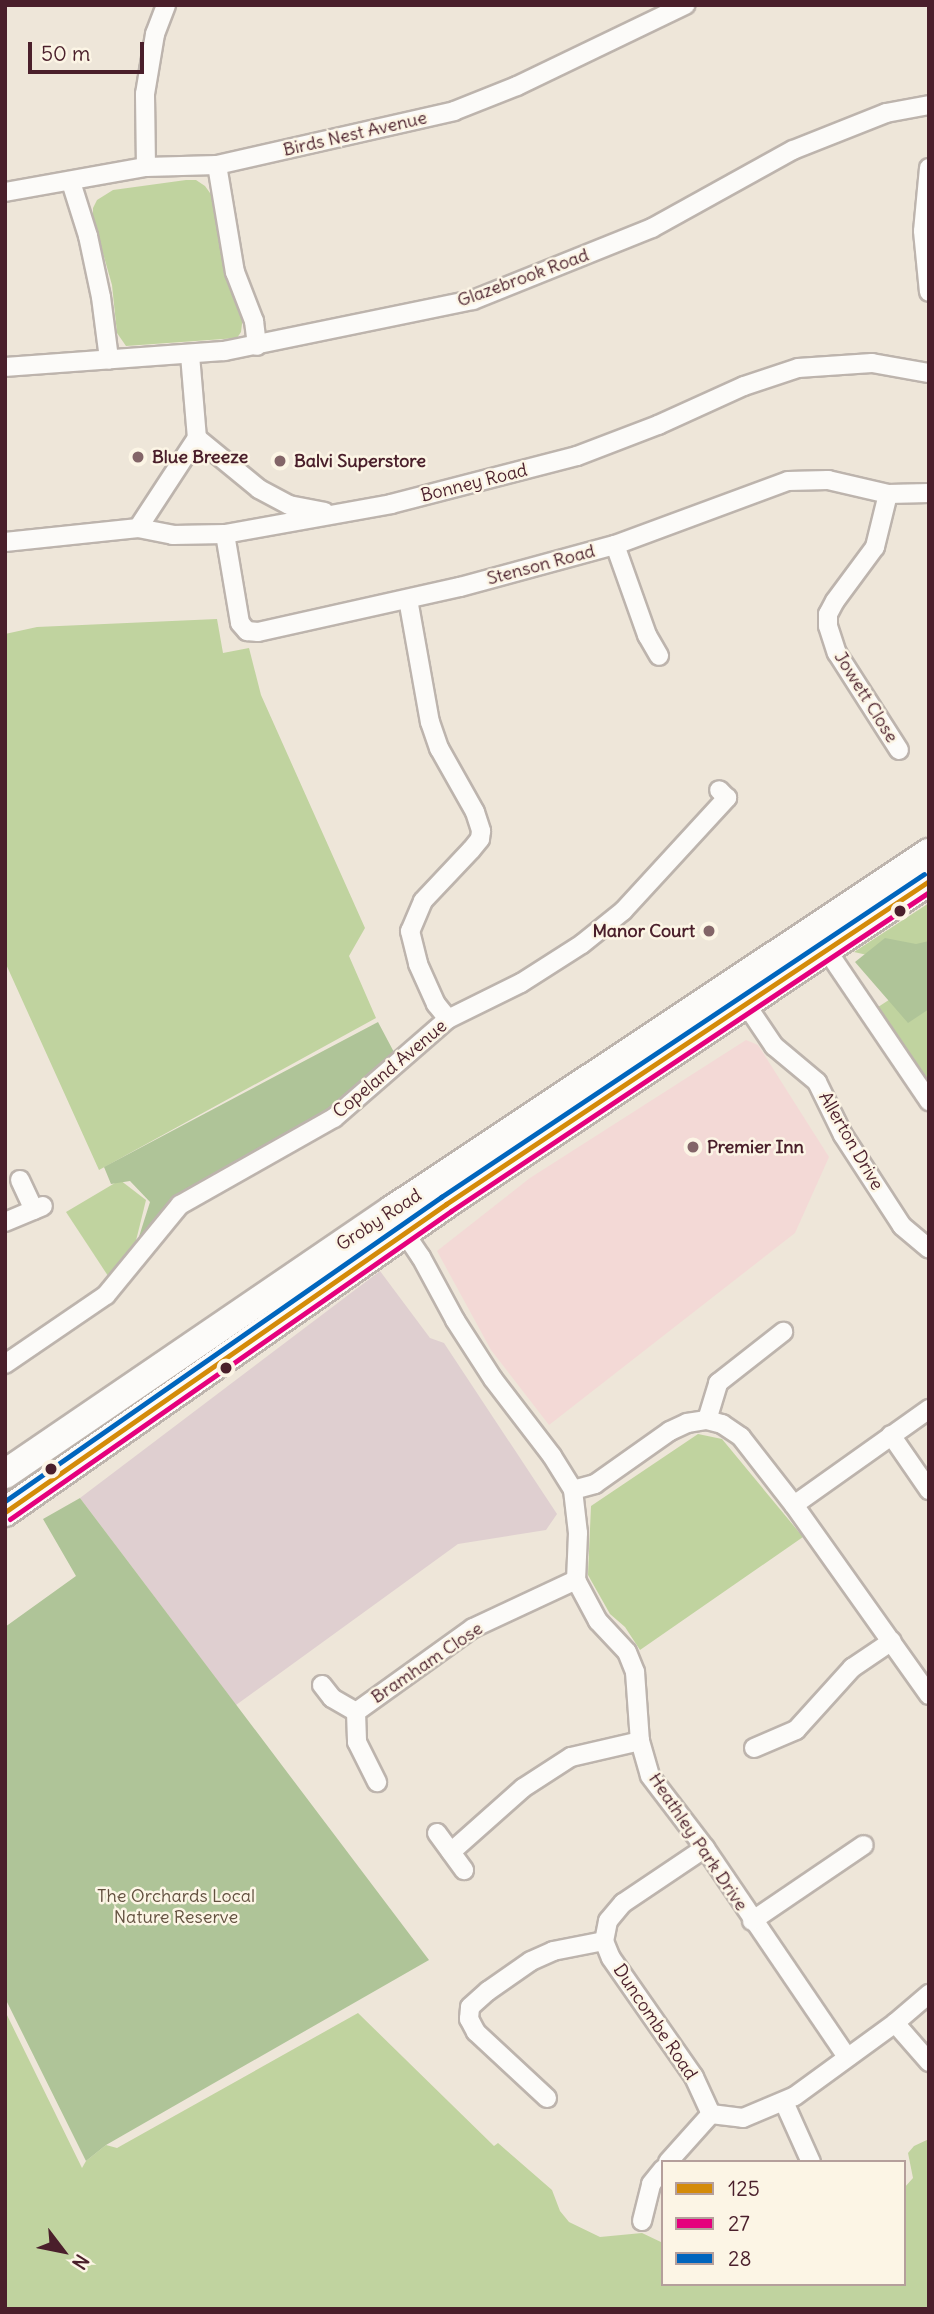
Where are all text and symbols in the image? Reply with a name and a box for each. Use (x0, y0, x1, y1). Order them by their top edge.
scale bar (32, 28, 147, 72)
text: 50 m (41, 40, 90, 67)
street label: Birds Nest Avenue (281, 107, 429, 161)
street label: Glazebrook Road (454, 244, 592, 312)
place label: Blue Breeze (152, 446, 248, 468)
marker: Blue Breeze (130, 449, 146, 465)
place label: Balvi Superstore (294, 450, 426, 472)
marker: Balvi Superstore (272, 453, 288, 469)
street label: Bonney Road (418, 459, 530, 507)
street label: Stenson Road (485, 540, 597, 590)
street label: Jowett Close (829, 647, 903, 747)
unlabelled marker (893, 904, 907, 918)
place label: Manor Court (592, 920, 695, 942)
marker: Manor Court (701, 923, 717, 939)
street label: Copeland Avenue (329, 1015, 451, 1123)
street label: Allerton Drive (814, 1088, 888, 1194)
place label: Premier Inn (707, 1136, 804, 1158)
marker: Premier Inn (685, 1139, 701, 1155)
street label: Groby Road (332, 1185, 426, 1255)
unlabelled marker (219, 1361, 233, 1375)
unlabelled marker (44, 1462, 58, 1476)
street label: Bramham Close (367, 1618, 487, 1708)
street label: Heathley Park Drive (644, 1769, 752, 1915)
park label: The Orchards Local Nature Reserve (97, 1886, 255, 1928)
street label: Duncombe Road (608, 1960, 702, 2084)
legend (661, 2160, 906, 2286)
text: 125 (728, 2175, 760, 2202)
text: 27 (728, 2210, 750, 2237)
north arrow (28, 2216, 98, 2286)
text: 28 (728, 2245, 752, 2272)
text: N (67, 2250, 94, 2274)

